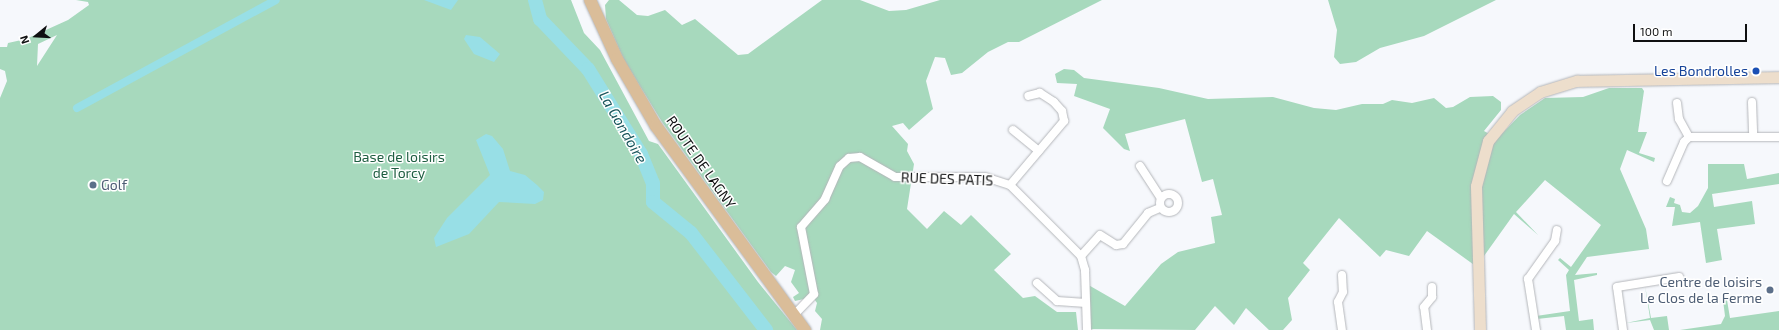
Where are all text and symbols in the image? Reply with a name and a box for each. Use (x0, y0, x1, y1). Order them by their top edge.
north arrow (16, 16, 56, 56)
scale bar (1635, 16, 1749, 42)
text: 100 m (1640, 24, 1672, 38)
text: N (17, 34, 32, 46)
place label: Les Bondrolles (1654, 63, 1748, 79)
marker: Les Bondrolles (1751, 66, 1761, 76)
water label: La Gondoire (595, 88, 651, 166)
street label: ROUTE DE LAGNY (663, 112, 739, 212)
park label: Base de loisirs de Torcy (353, 149, 445, 182)
street label: RUE DES PATIS (901, 169, 993, 189)
place label: Golf (101, 177, 127, 193)
marker: Golf (88, 180, 98, 190)
place label: Centre de loisirs Le Clos de la Ferme (1640, 274, 1762, 306)
marker: Centre de loisirs Le Clos de la Ferme (1765, 285, 1775, 295)

